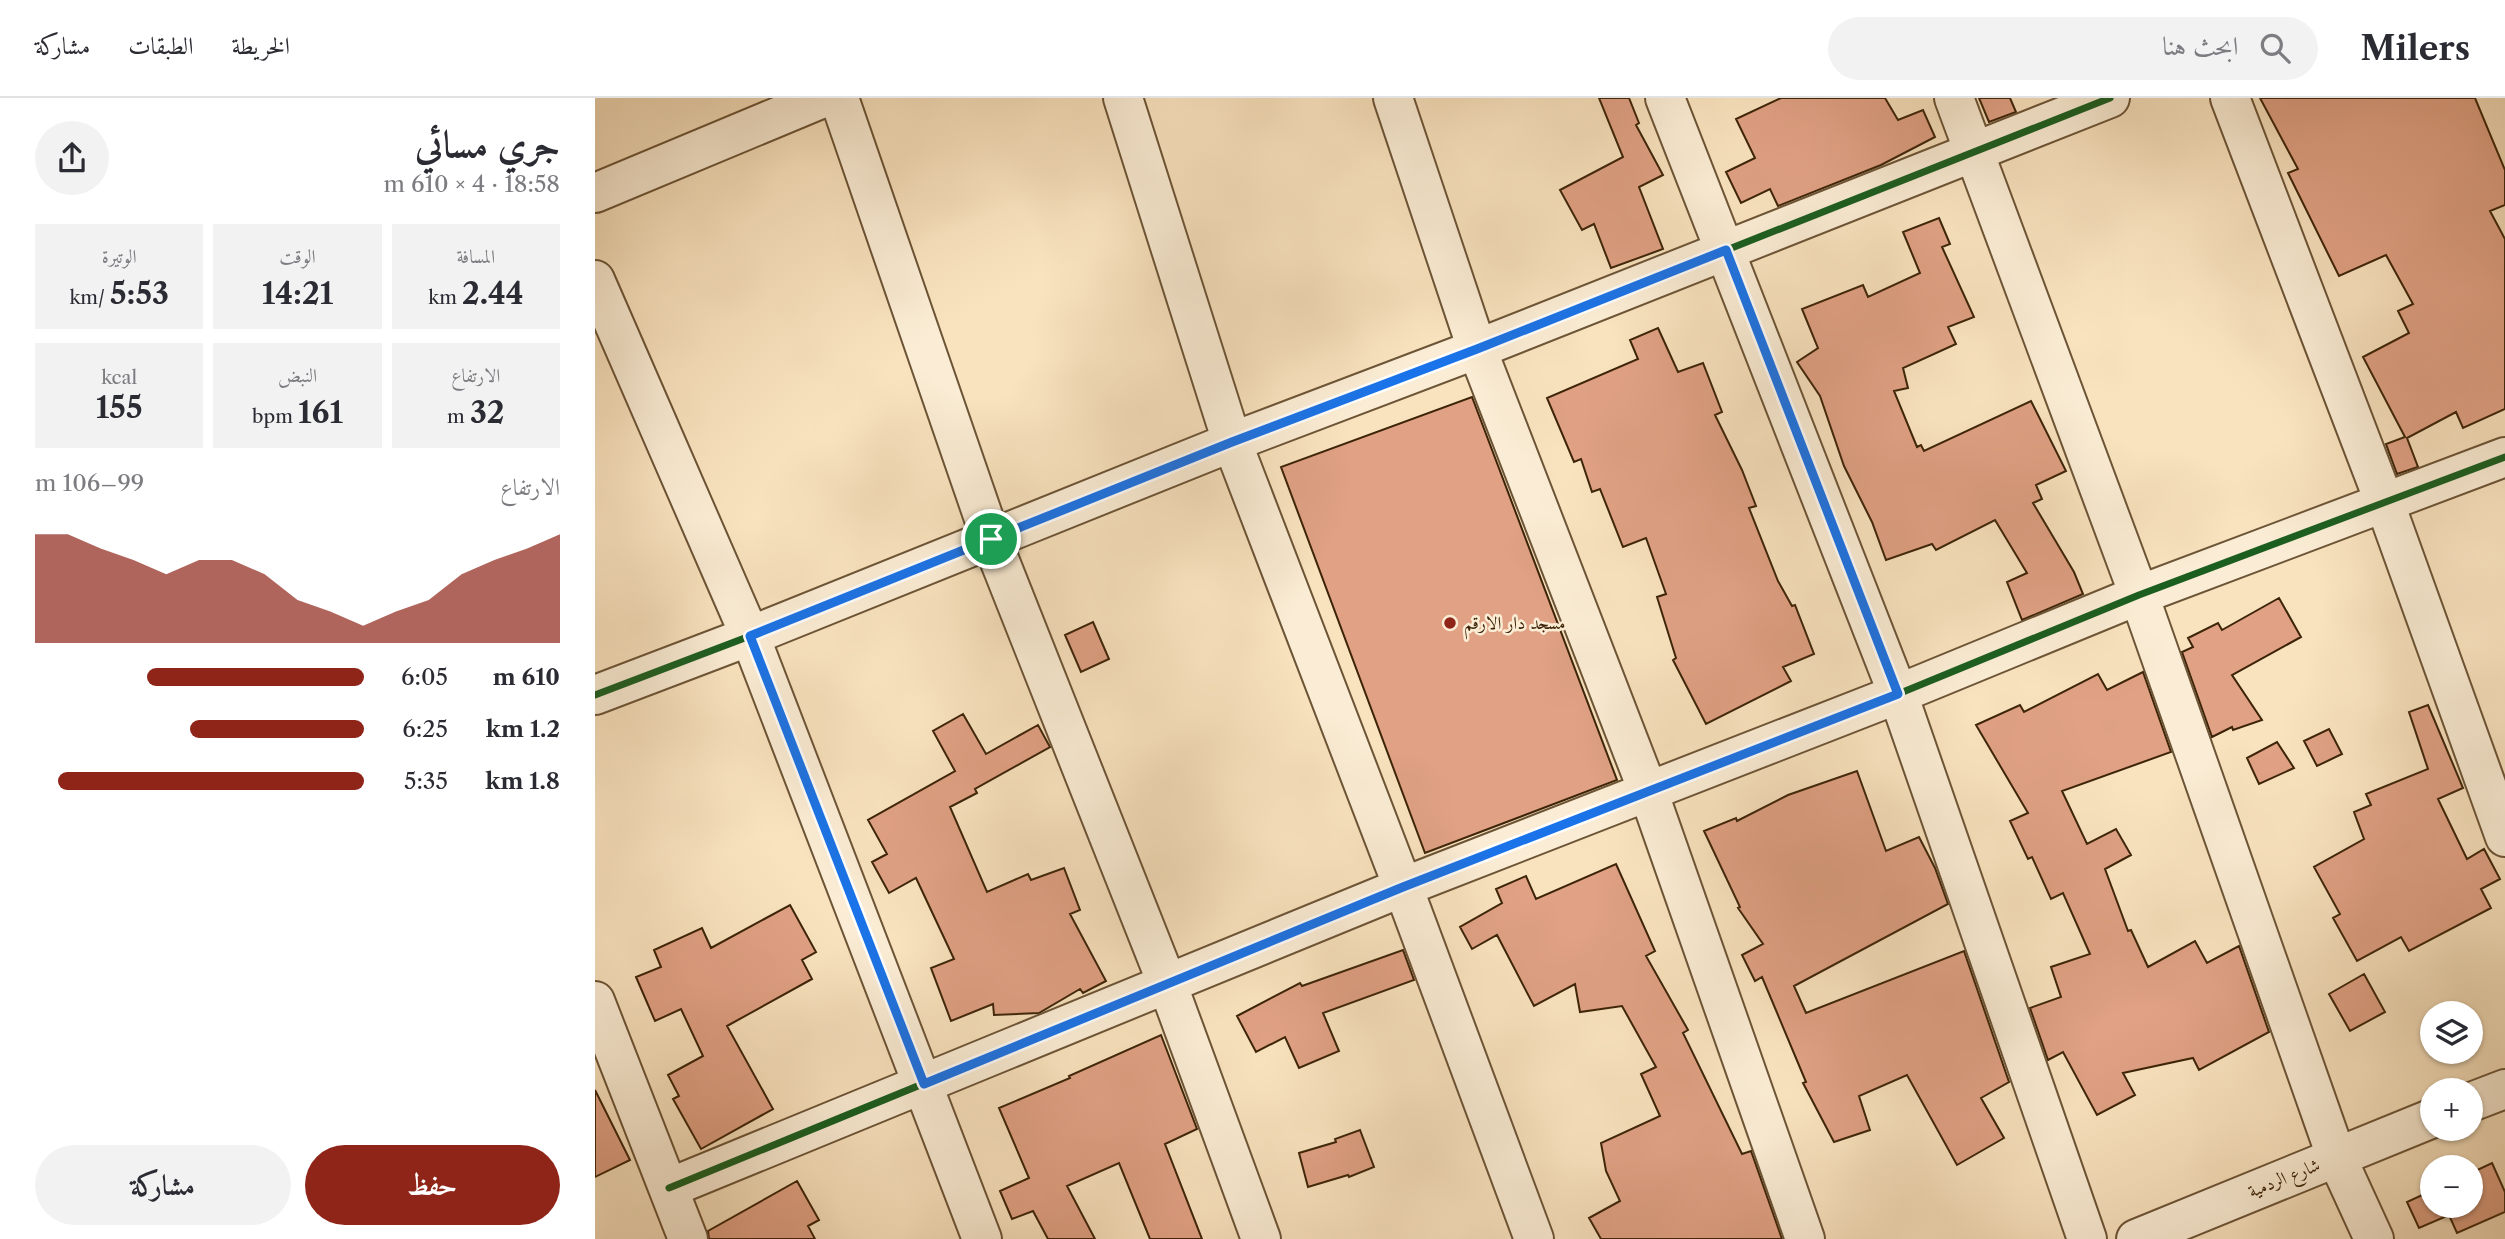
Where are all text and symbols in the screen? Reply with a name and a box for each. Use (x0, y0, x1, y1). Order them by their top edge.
search box (1828, 17, 2318, 80)
text: Milers (2360, 28, 2470, 69)
icon: search (2256, 29, 2294, 67)
text: ابحث هنا (2162, 30, 2238, 62)
text: مشاركة (35, 31, 90, 60)
text: الطبقات (128, 31, 194, 60)
text: الخريطة (232, 31, 290, 60)
text: جري مسائي (415, 120, 560, 167)
button: share (35, 121, 109, 195)
text: 18:58 · 4 × 610 m (383, 170, 560, 198)
text: الوتيرة (102, 245, 137, 268)
text: الوقت (279, 245, 316, 268)
text: المسافة (456, 245, 495, 268)
text: 5:53 (110, 275, 169, 312)
text: 14:21 (262, 275, 333, 312)
text: 2.44 (462, 275, 524, 312)
text: /km (69, 286, 110, 309)
text: km (428, 286, 462, 309)
text: النبض (278, 364, 317, 387)
text: الارتفاع (451, 364, 500, 387)
text: kcal (101, 366, 137, 389)
text: 155 (96, 389, 142, 426)
text: 161 (298, 394, 343, 431)
text: 32 (470, 394, 505, 431)
text: bpm (252, 405, 298, 428)
text: m (447, 405, 470, 428)
text: 99–106 m (35, 469, 144, 497)
text: الارتفاع (500, 473, 560, 501)
pin (961, 509, 1021, 569)
icon: arrive (972, 520, 1010, 558)
place label: مسجد دار الارقم (1464, 612, 1565, 640)
marker: مسجد دار الارقم (1442, 615, 1458, 631)
text: 6:05 (401, 663, 448, 691)
text: 610 m (493, 663, 560, 691)
text: 6:25 (402, 715, 448, 743)
text: 1.2 km (486, 715, 560, 743)
text: 5:35 (404, 767, 448, 795)
text: 1.8 km (485, 767, 560, 795)
map controls (2420, 1001, 2483, 1218)
button: layers (2420, 1001, 2483, 1064)
button: + (2420, 1078, 2483, 1141)
button: مشاركة (35, 1145, 291, 1225)
button: حفظ (305, 1145, 560, 1225)
street label: شارع الردمية (2245, 1154, 2325, 1206)
button: − (2420, 1155, 2483, 1218)

